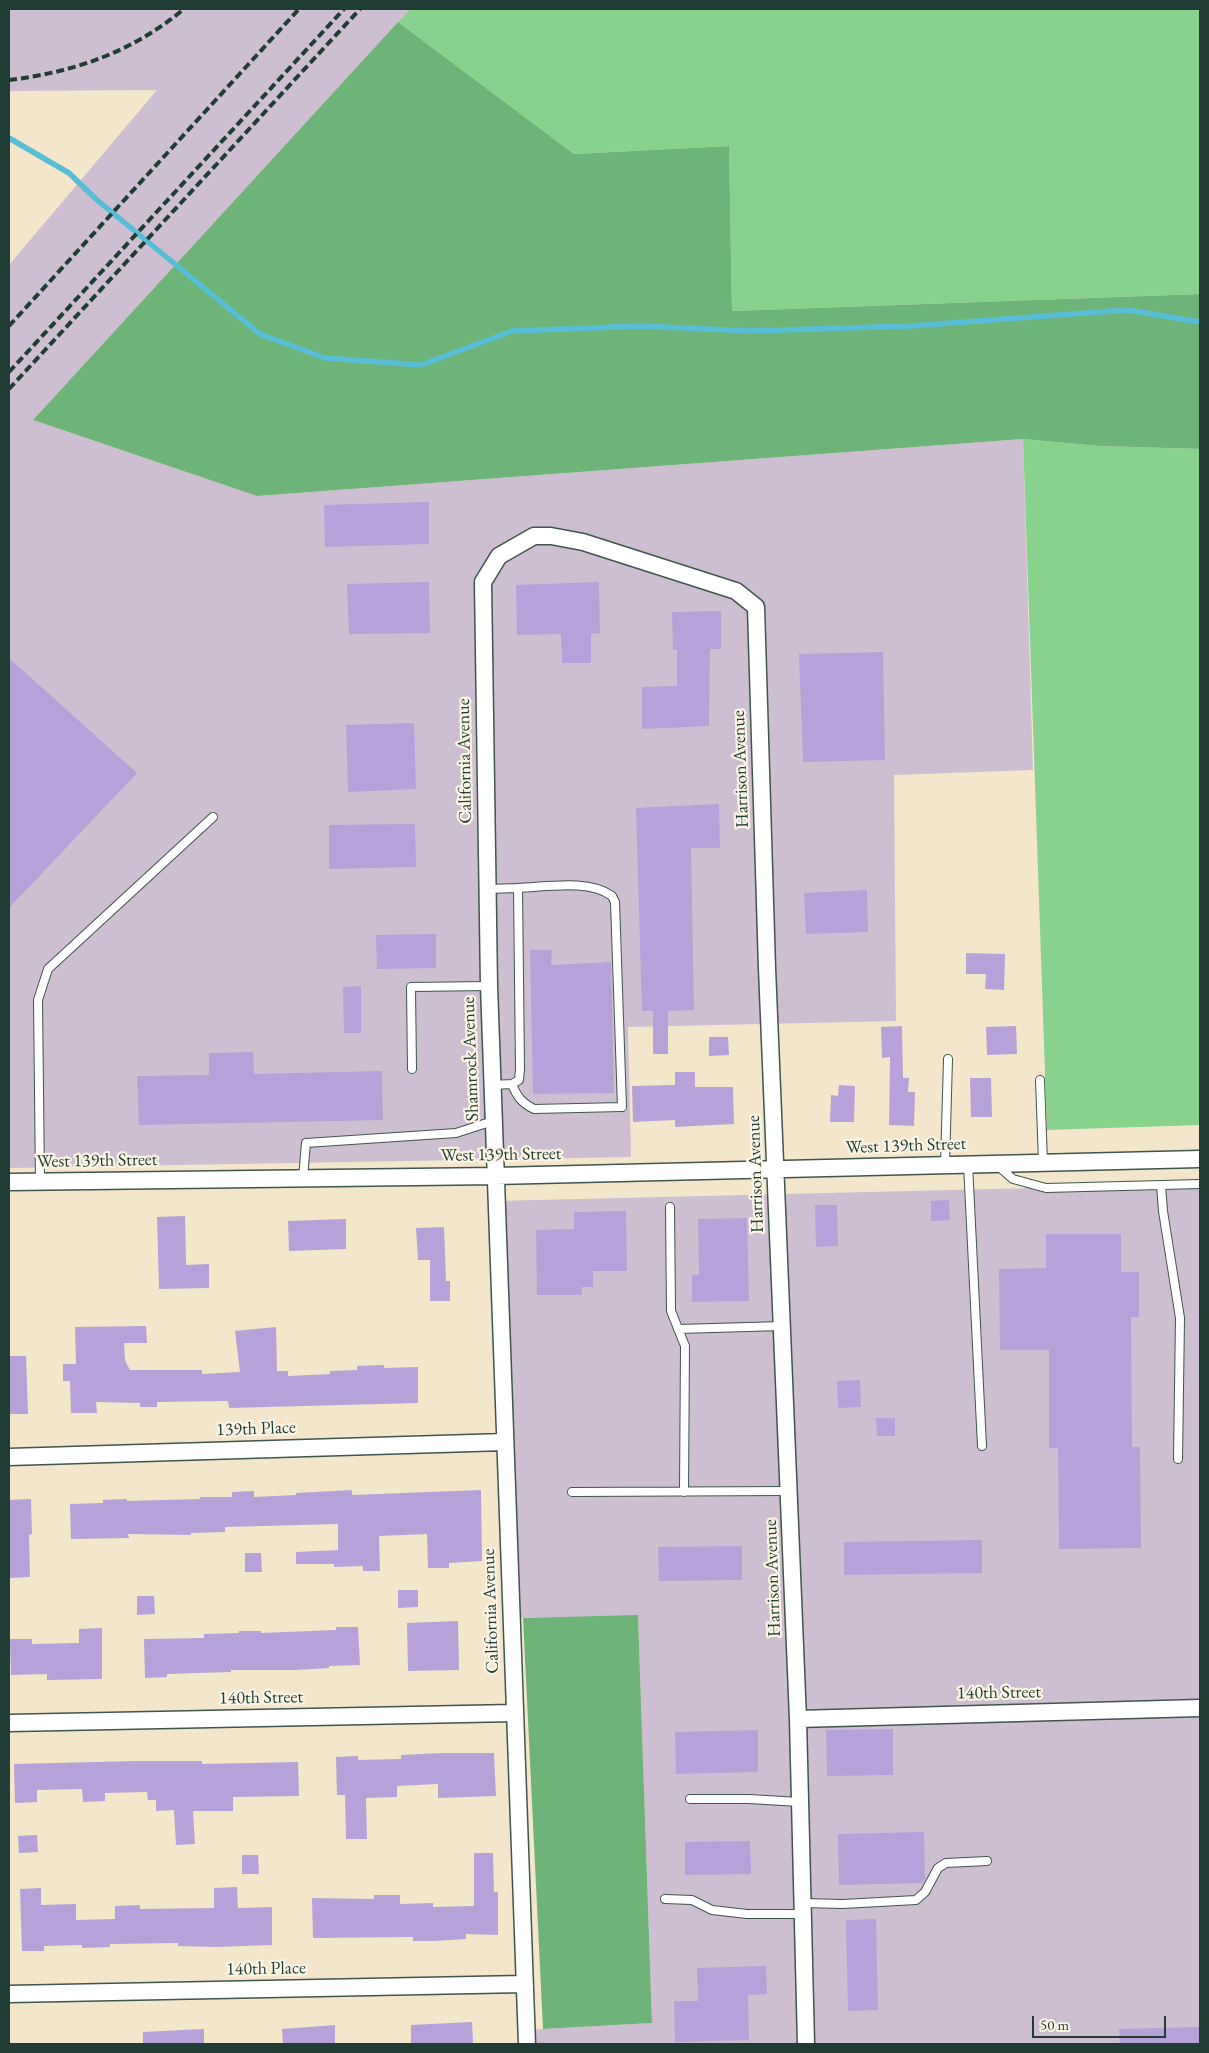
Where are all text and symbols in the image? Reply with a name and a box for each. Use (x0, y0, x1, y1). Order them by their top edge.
street label: California Avenue (453, 698, 477, 824)
street label: Harrison Avenue (728, 710, 754, 828)
street label: Shamrock Avenue (458, 996, 484, 1122)
street label: Harrison Avenue (743, 1115, 769, 1233)
street label: West 139th Street (845, 1133, 967, 1159)
street label: West 139th Street (440, 1143, 562, 1167)
street label: West 139th Street (36, 1149, 158, 1173)
street label: 139th Place (216, 1417, 296, 1441)
street label: Harrison Avenue (760, 1519, 786, 1637)
street label: California Avenue (478, 1548, 504, 1674)
street label: 140th Street (957, 1681, 1041, 1705)
street label: 140th Street (219, 1686, 303, 1710)
street label: 140th Place (226, 1958, 306, 1980)
scale bar (1034, 2006, 1168, 2038)
text: 50 m (1040, 2015, 1069, 2034)

